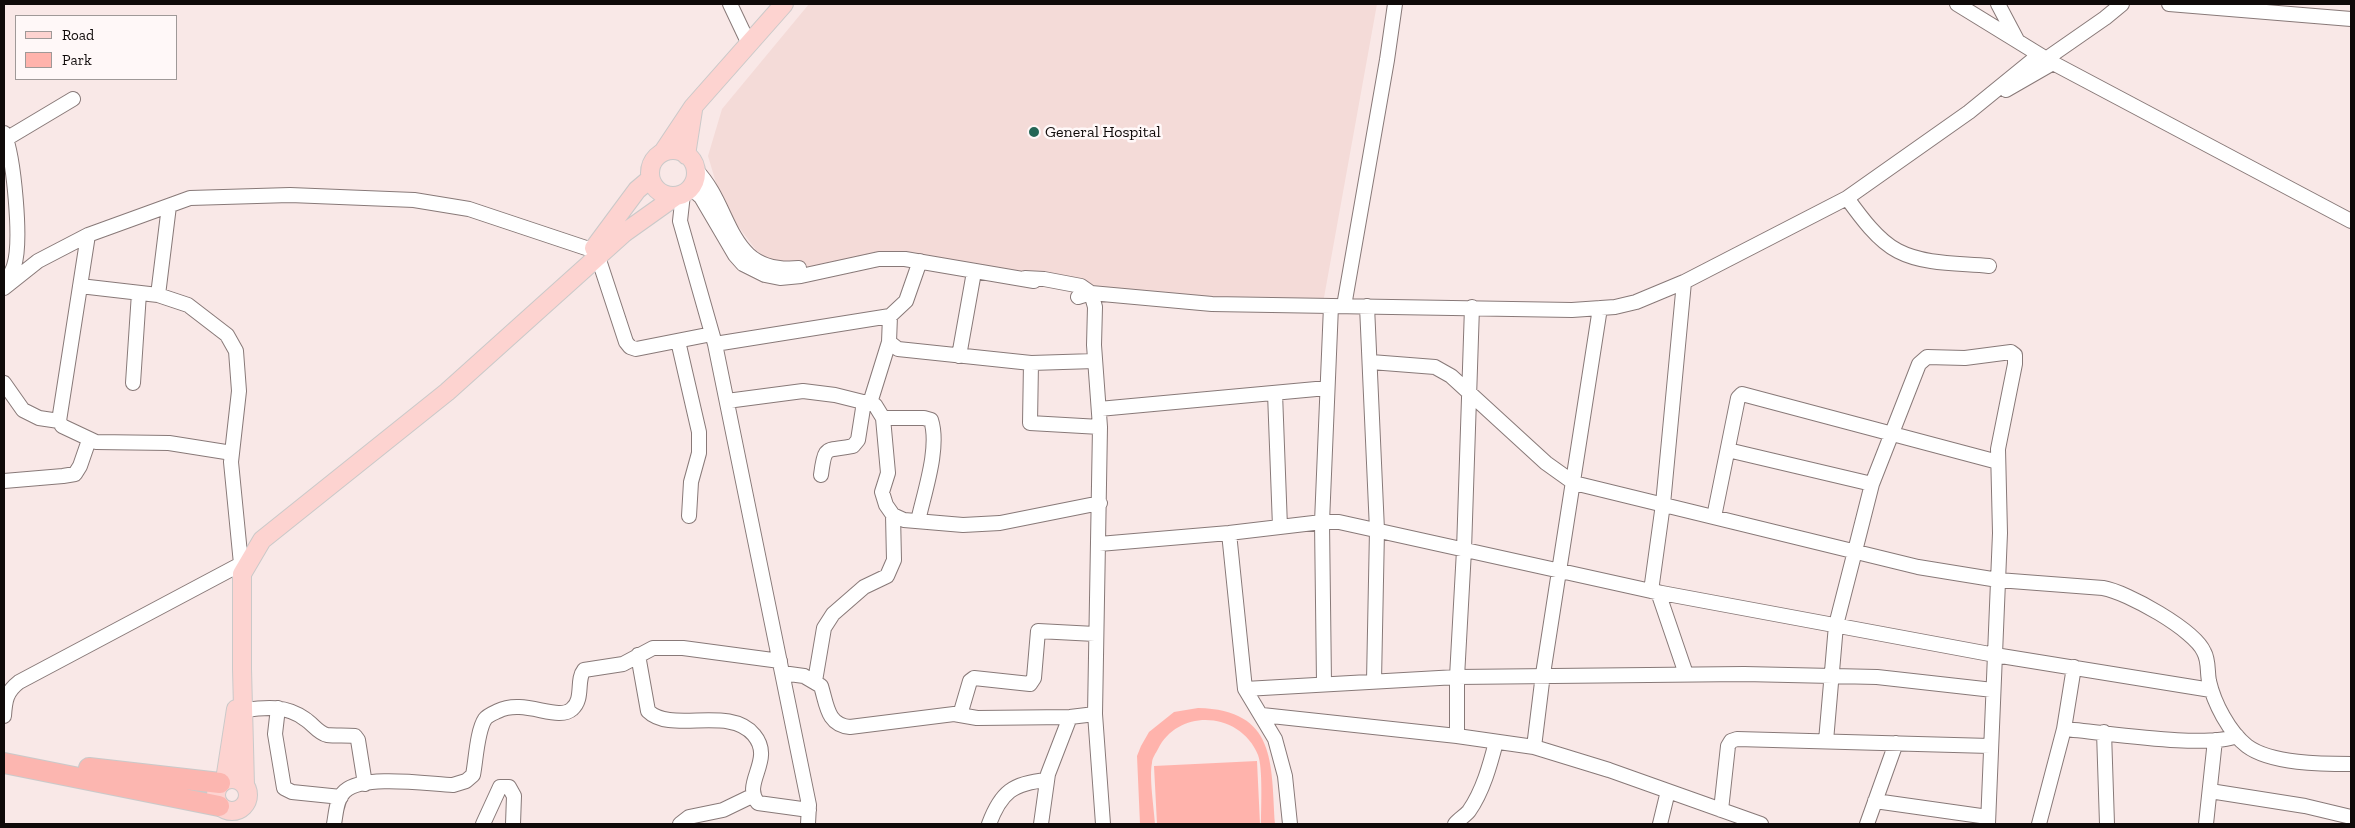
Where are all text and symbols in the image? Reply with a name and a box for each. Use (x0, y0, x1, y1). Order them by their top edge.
legend (15, 15, 178, 80)
text: Road (62, 26, 94, 44)
text: Park (62, 51, 92, 69)
place label: General Hospital (1045, 122, 1161, 142)
marker: General Hospital (1027, 125, 1041, 139)

